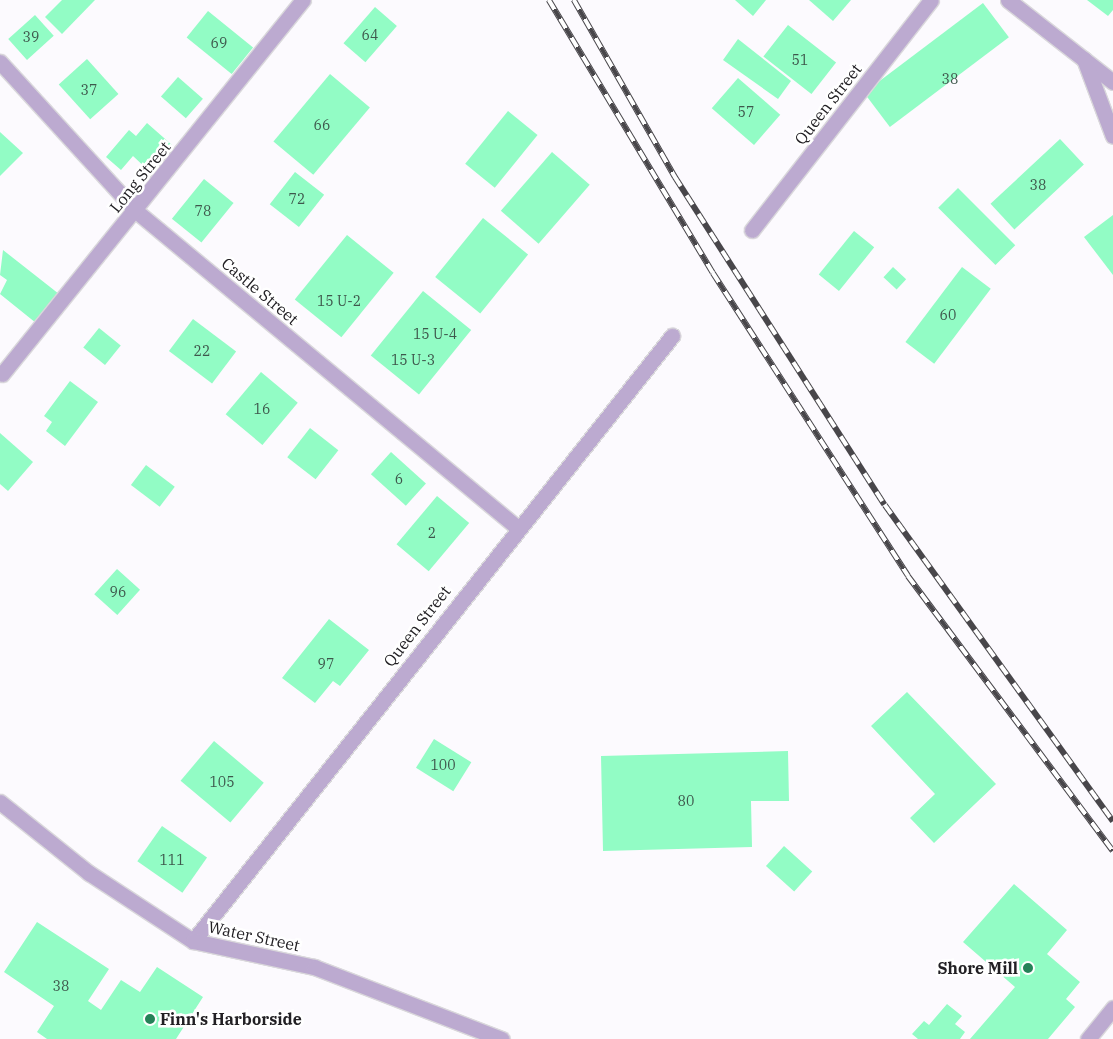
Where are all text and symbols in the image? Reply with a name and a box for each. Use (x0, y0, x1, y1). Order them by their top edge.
house number: 64 (362, 27, 378, 43)
house number: 39 (23, 29, 39, 45)
house number: 69 (211, 35, 227, 51)
house number: 51 (792, 52, 808, 68)
street label: Queen Street (790, 60, 866, 148)
house number: 38 (942, 71, 958, 87)
house number: 37 (81, 82, 97, 98)
house number: 57 (738, 104, 754, 120)
house number: 66 (314, 117, 330, 133)
street label: Long Street (105, 137, 175, 217)
house number: 38 (1030, 177, 1046, 193)
house number: 72 (289, 191, 305, 207)
house number: 78 (195, 203, 211, 219)
street label: Castle Street (218, 253, 302, 329)
house number: 15 U-2 (317, 293, 361, 309)
house number: 60 (940, 307, 956, 323)
house number: 15 U-4 (413, 326, 457, 342)
house number: 22 (194, 343, 210, 359)
house number: 15 U-3 (391, 352, 435, 368)
house number: 16 (254, 401, 270, 417)
house number: 6 (395, 471, 403, 487)
house number: 2 (428, 525, 436, 541)
street label: Queen Street (379, 582, 455, 670)
house number: 96 (110, 584, 126, 600)
house number: 97 (318, 656, 334, 672)
house number: 100 (430, 757, 456, 773)
house number: 105 (209, 774, 235, 790)
house number: 80 (678, 793, 694, 809)
house number: 111 (159, 852, 185, 868)
street label: Water Street (206, 917, 302, 955)
place label: Shore Mill (937, 958, 1018, 978)
marker: Shore Mill (1022, 962, 1034, 974)
house number: 38 (53, 978, 69, 994)
place label: Finn's Harborside (160, 1009, 302, 1029)
marker: Finn's Harborside (144, 1013, 156, 1025)

